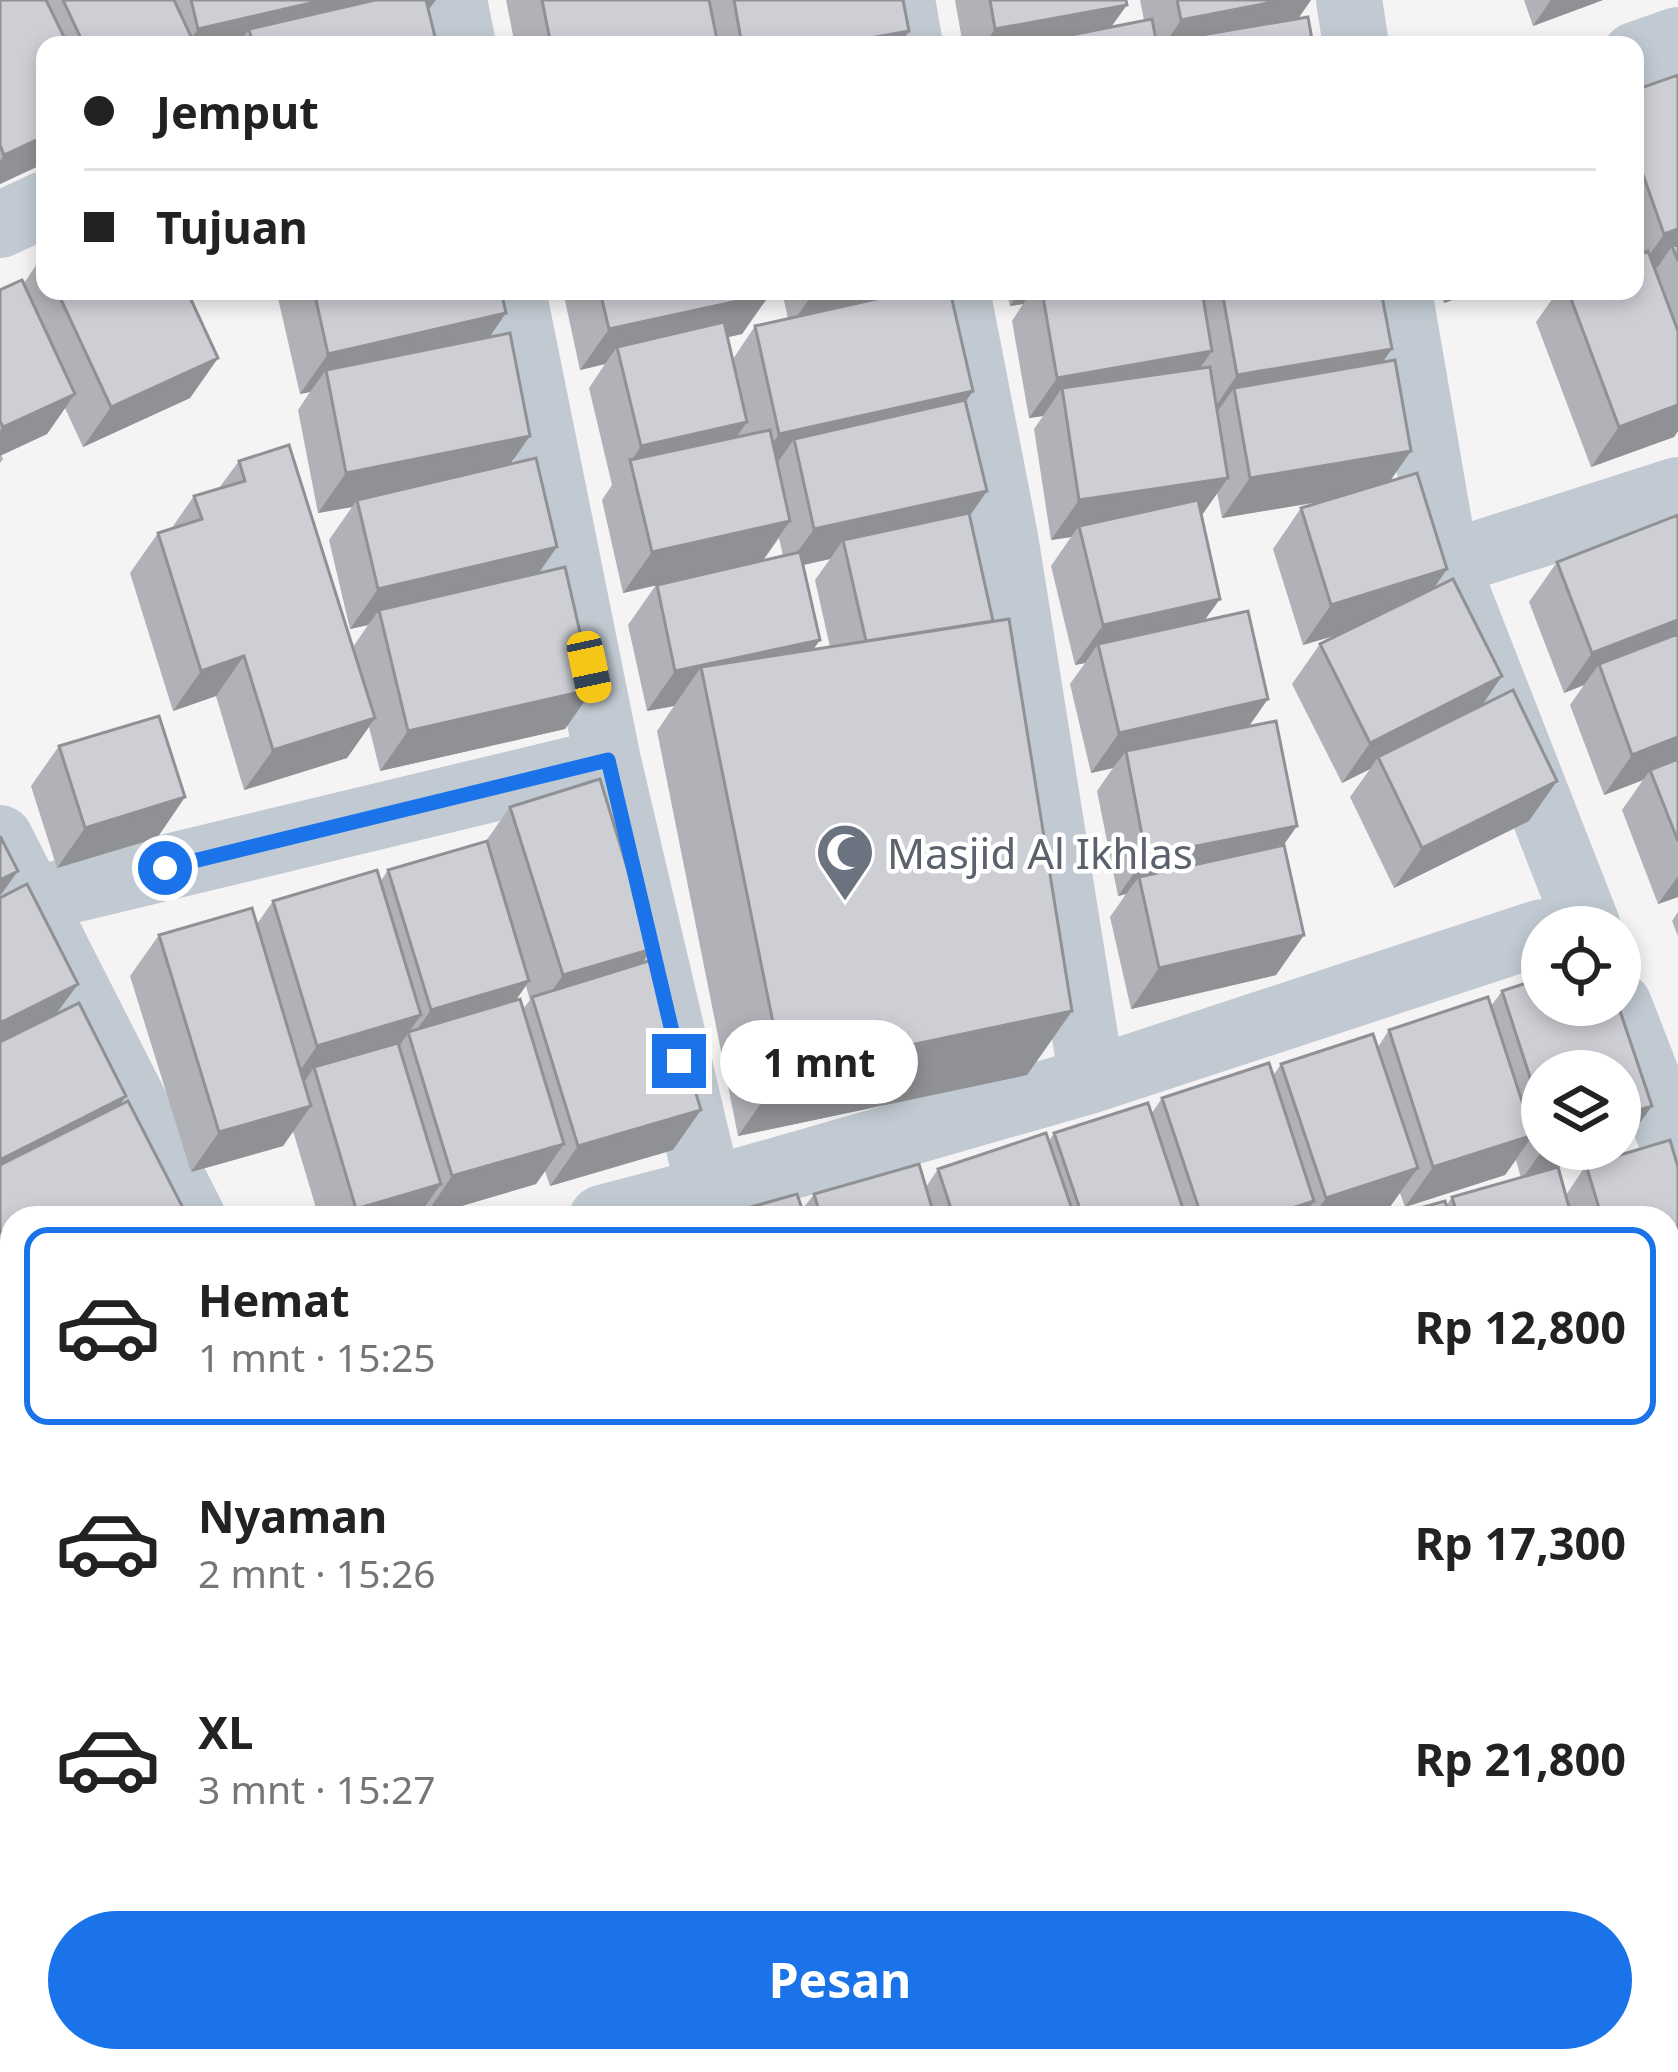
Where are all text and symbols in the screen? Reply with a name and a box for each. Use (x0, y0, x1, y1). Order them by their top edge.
text: Jemput (156, 81, 319, 142)
text: Tujuan (156, 196, 308, 257)
car (564, 628, 614, 706)
mosque icon: Masjid Al Ikhlas (814, 821, 876, 903)
place label: Masjid Al Ikhlas (887, 824, 1193, 881)
route start (138, 841, 192, 895)
map controls (1521, 906, 1641, 1170)
button: locate (1521, 906, 1641, 1026)
callout: 1 mnt (721, 1019, 919, 1103)
route end (652, 1034, 706, 1088)
text: 1 mnt (763, 1035, 875, 1088)
button: layers (1521, 1050, 1641, 1170)
text: Hemat (198, 1269, 350, 1330)
icon: car (54, 1272, 162, 1380)
text: Rp 12,800 (1415, 1296, 1626, 1357)
text: 1 mnt · 15:25 (198, 1330, 436, 1383)
text: Nyaman (198, 1485, 387, 1546)
icon: car (54, 1488, 162, 1596)
text: Rp 17,300 (1415, 1512, 1626, 1573)
text: 2 mnt · 15:26 (198, 1546, 436, 1599)
text: XL (198, 1701, 253, 1762)
icon: car (54, 1704, 162, 1812)
text: Rp 21,800 (1415, 1728, 1626, 1789)
text: 3 mnt · 15:27 (198, 1762, 436, 1815)
button: Pesan (48, 1911, 1632, 2049)

